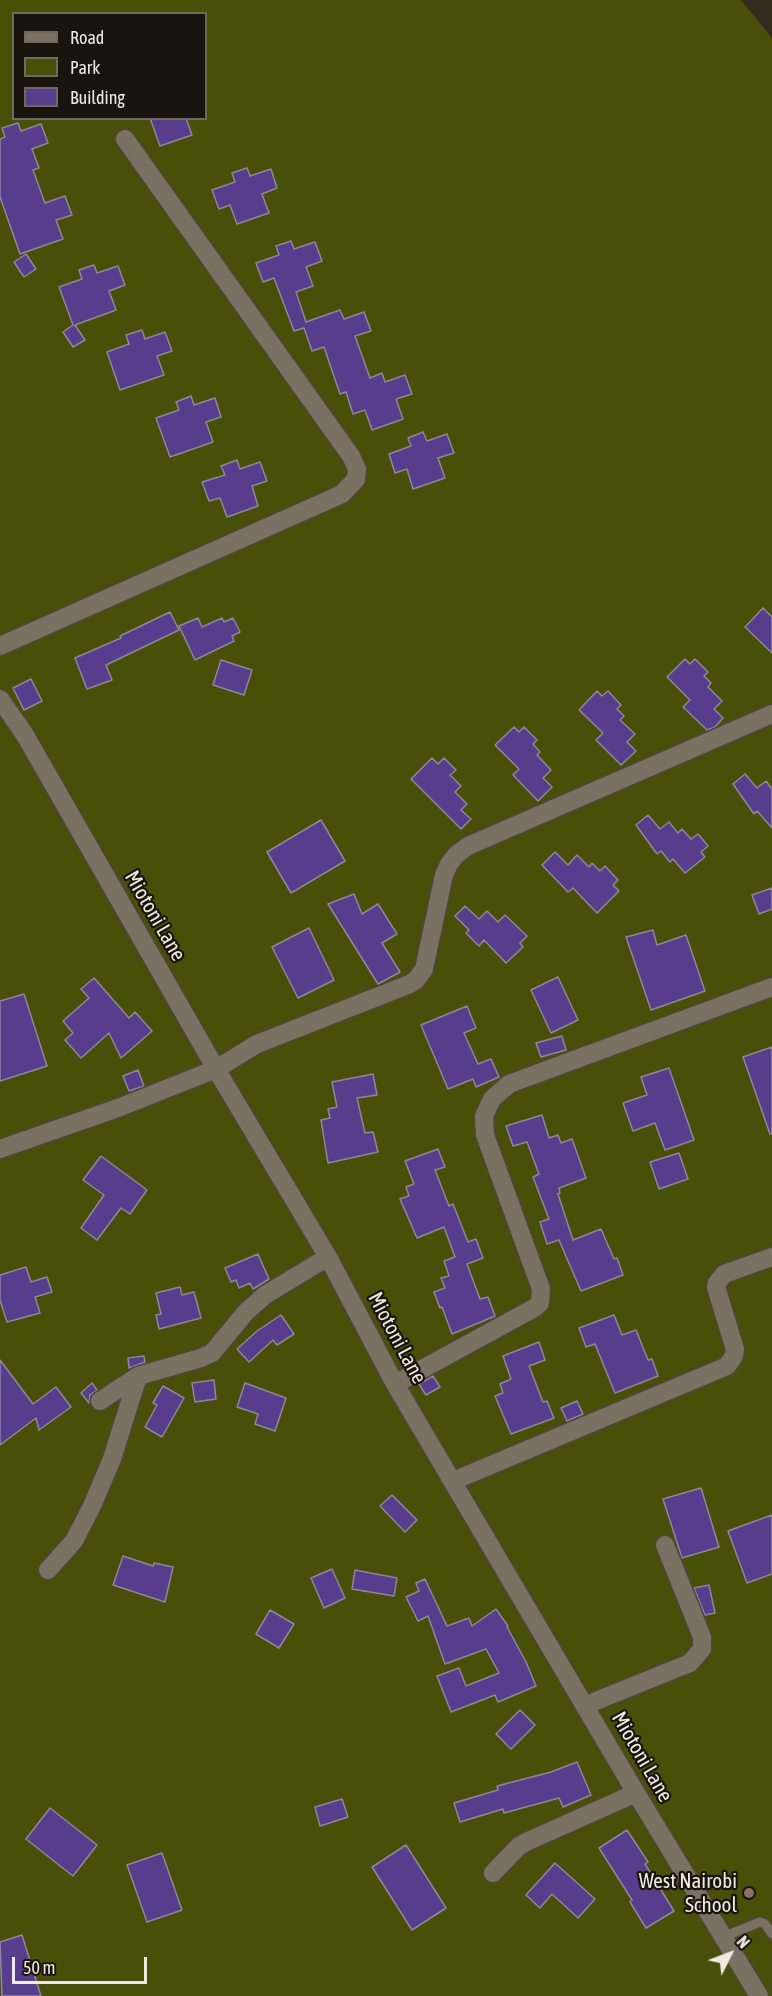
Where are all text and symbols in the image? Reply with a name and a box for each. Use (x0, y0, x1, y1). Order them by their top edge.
legend (12, 12, 207, 120)
text: Road (70, 27, 104, 48)
text: Park (70, 57, 100, 78)
text: Building (70, 87, 125, 108)
street label: Miotoni Lane (119, 866, 191, 966)
street label: Miotoni Lane (362, 1288, 432, 1388)
street label: Miotoni Lane (606, 1707, 678, 1807)
place label: West Nairobi School (639, 1868, 737, 1918)
marker: West Nairobi School (742, 1886, 756, 1900)
north arrow (700, 1924, 760, 1984)
text: N (734, 1932, 753, 1951)
scale bar (15, 1945, 150, 1983)
text: 50 m (23, 1957, 55, 1978)

